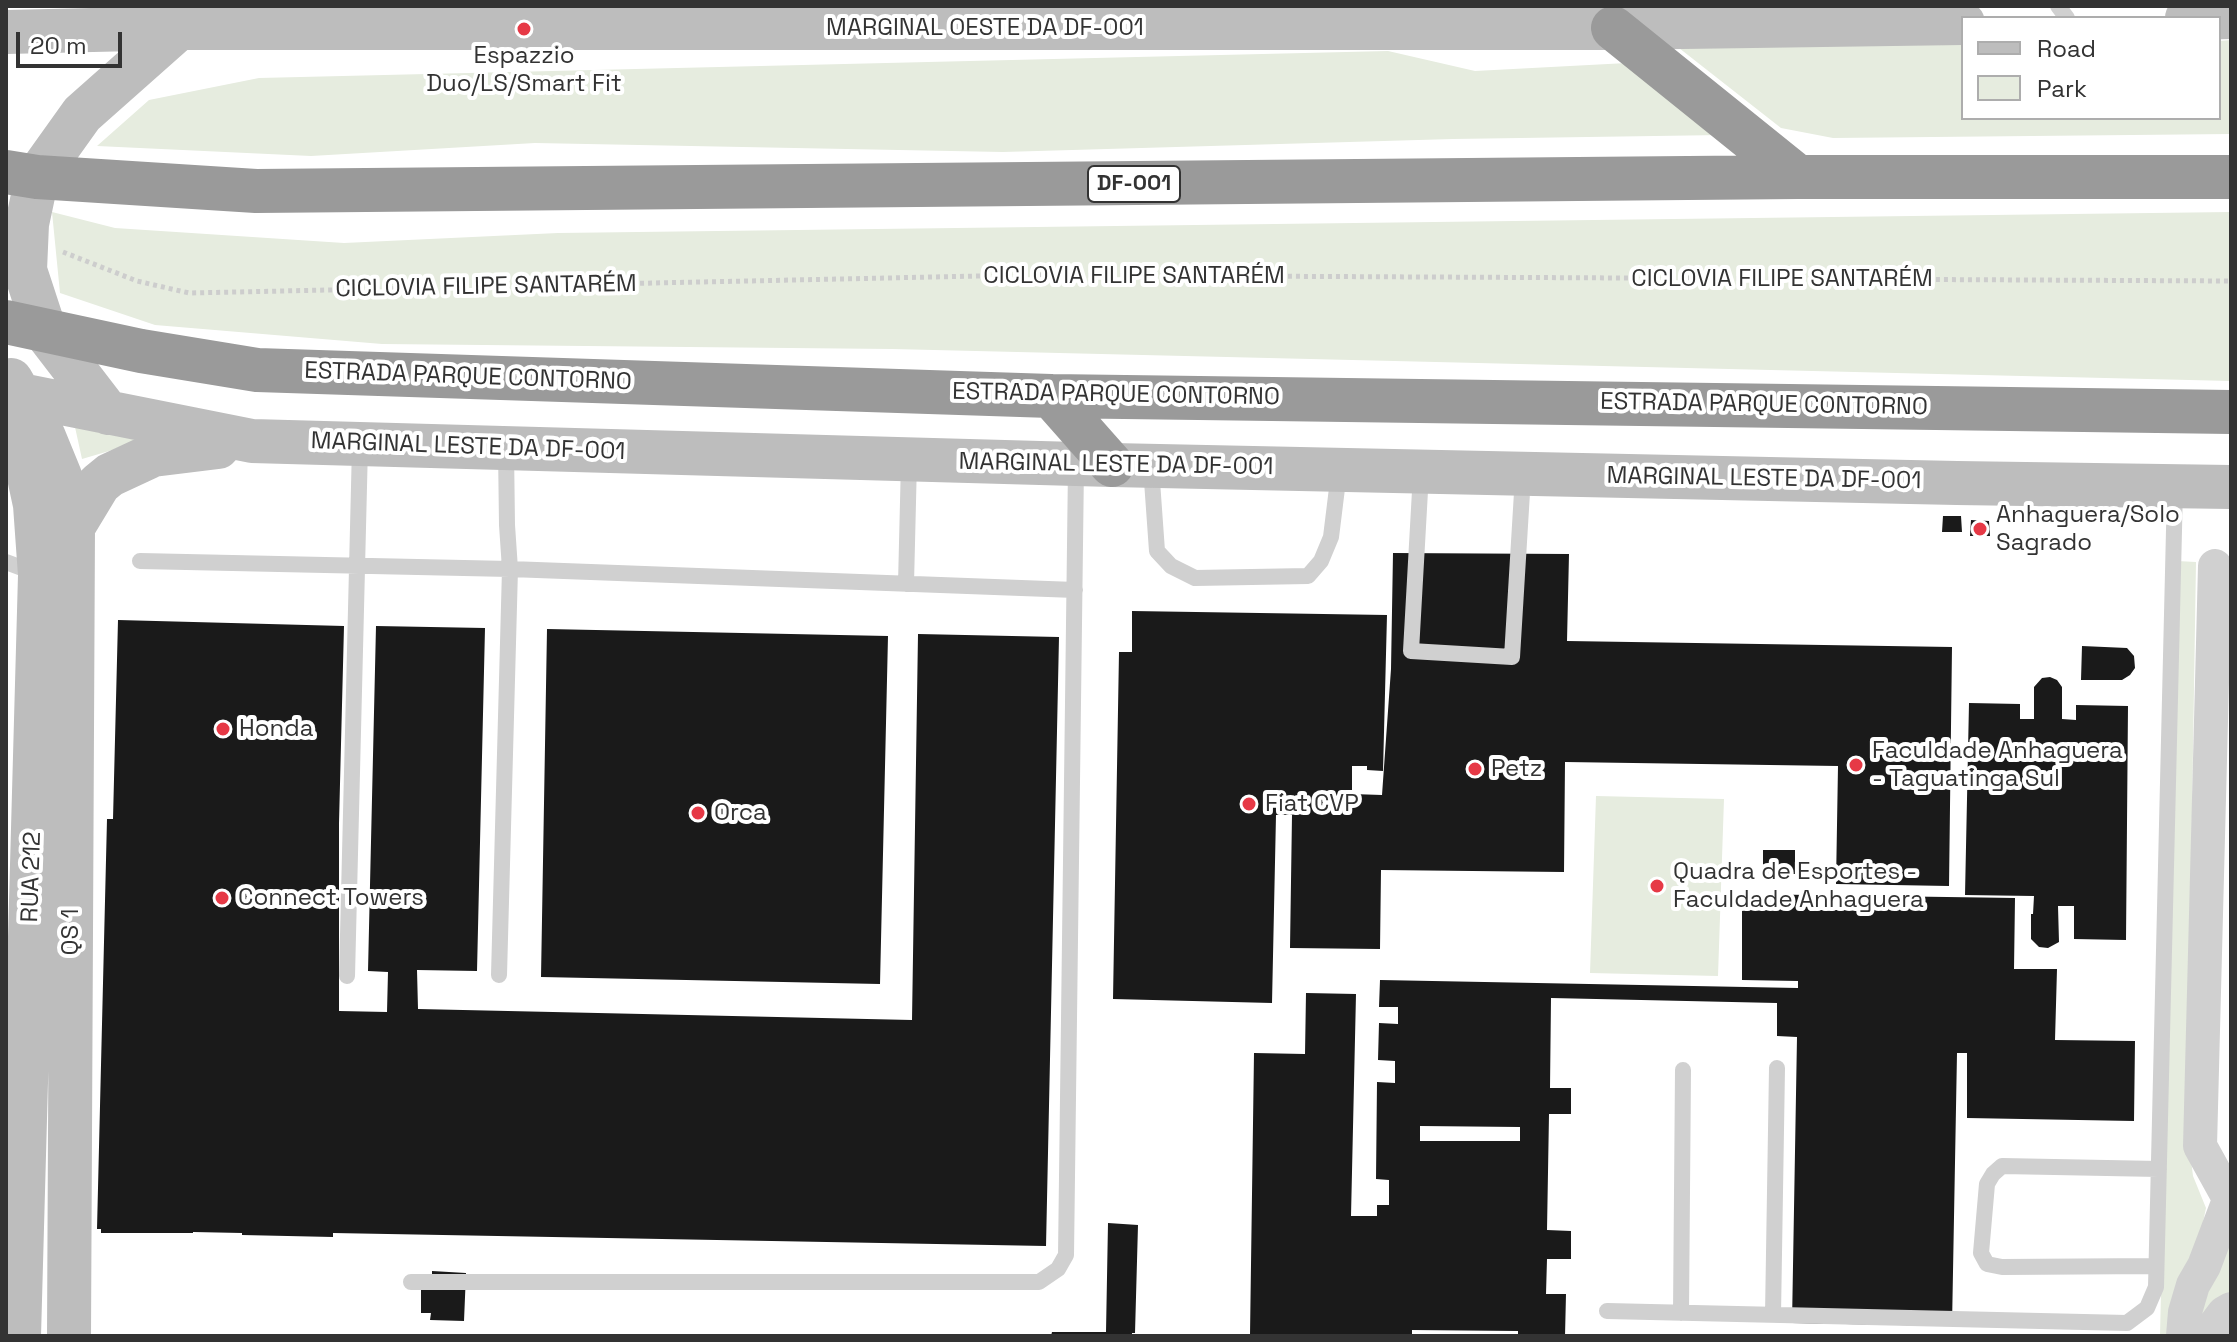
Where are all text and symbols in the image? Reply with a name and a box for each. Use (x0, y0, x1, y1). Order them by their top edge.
street label: MARGINAL OESTE DA DF-001 (826, 14, 1144, 42)
scale bar (20, 16, 126, 66)
legend (1961, 16, 2221, 120)
marker: Espazzio Duo/LS/Smart Fit (515, 20, 533, 38)
text: 20 m (30, 30, 87, 61)
text: Road (2037, 33, 2096, 64)
place label: Espazzio Duo/LS/Smart Fit (426, 42, 622, 98)
text: Park (2037, 73, 2087, 104)
road number: DF-001 (1088, 166, 1180, 202)
street label: CICLOVIA FILIPE SANTARÉM (983, 262, 1285, 290)
street label: CICLOVIA FILIPE SANTARÉM (1631, 265, 1933, 293)
street label: CICLOVIA FILIPE SANTARÉM (335, 270, 637, 304)
street label: ESTRADA PARQUE CONTORNO (304, 357, 632, 397)
street label: ESTRADA PARQUE CONTORNO (952, 378, 1280, 412)
street label: ESTRADA PARQUE CONTORNO (1600, 388, 1928, 422)
street label: MARGINAL LESTE DA DF-001 (310, 427, 626, 467)
street label: MARGINAL LESTE DA DF-001 (958, 448, 1274, 482)
street label: MARGINAL LESTE DA DF-001 (1606, 462, 1922, 496)
place label: Anhaguera/Solo Sagrado (1996, 501, 2180, 557)
marker: Anhaguera/Solo Sagrado (1971, 520, 1989, 538)
place label: Honda (239, 715, 314, 743)
marker: Honda (214, 720, 232, 738)
place label: Faculdade Anhaguera - Taguatinga Sul (1872, 737, 2123, 793)
place label: Petz (1491, 755, 1542, 783)
marker: Faculdade Anhaguera - Taguatinga Sul (1847, 756, 1865, 774)
marker: Petz (1466, 760, 1484, 778)
place label: Fiat CVP (1265, 790, 1359, 818)
marker: Fiat CVP (1240, 795, 1258, 813)
place label: Orca (714, 799, 767, 827)
marker: Orca (689, 804, 707, 822)
street label: RUA 212 (16, 831, 48, 923)
place label: Quadra de Esportes - Faculdade Anhaguera (1673, 858, 1924, 914)
marker: Quadra de Esportes - Faculdade Anhaguera (1648, 877, 1666, 895)
place label: Connect Towers (238, 884, 424, 912)
marker: Connect Towers (213, 889, 231, 907)
street label: QS 1 (57, 909, 85, 955)

